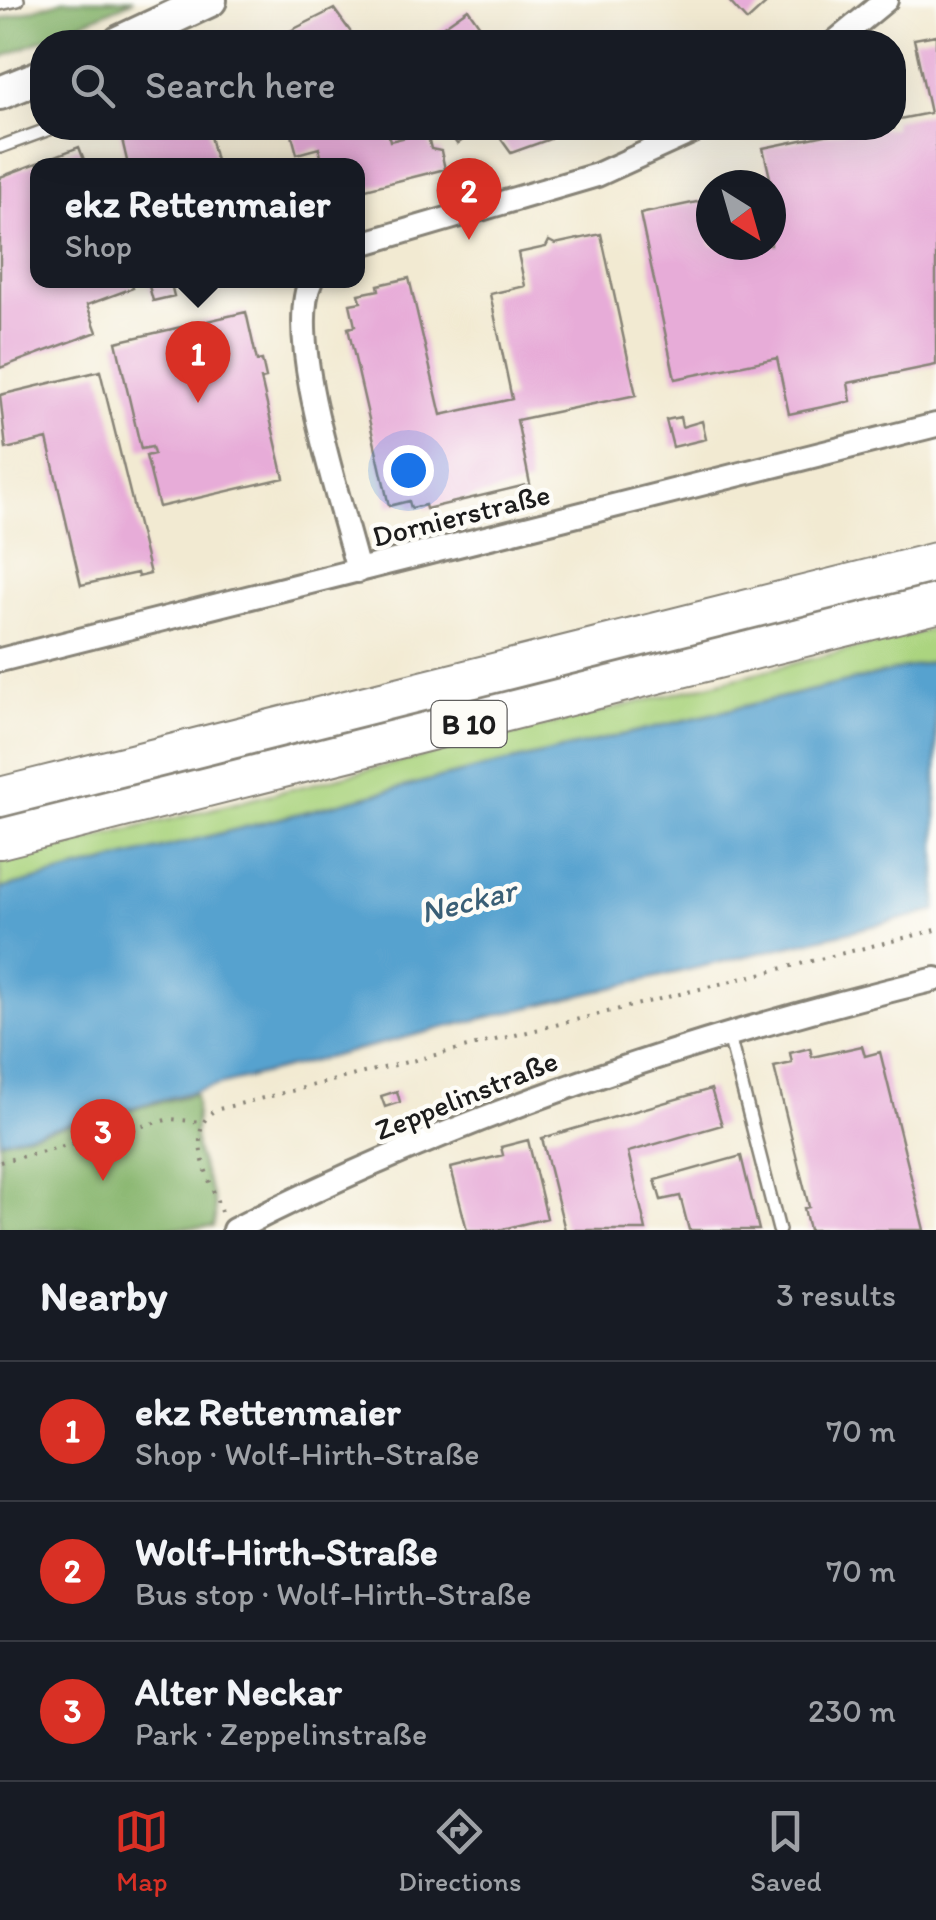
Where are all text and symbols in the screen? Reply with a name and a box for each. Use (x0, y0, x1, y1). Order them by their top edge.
search box (30, 30, 906, 140)
icon: search (65, 58, 120, 113)
text: Search here (145, 62, 336, 108)
popup (30, 158, 365, 288)
pin: 2 (436, 158, 502, 240)
north arrow (696, 170, 786, 260)
text: ekz Rettenmaier (65, 181, 330, 227)
text: Shop (65, 227, 132, 265)
pin: 1 (166, 320, 230, 403)
your location (383, 445, 434, 496)
street label: Dornierstraße (368, 475, 554, 555)
road number: B 10 (432, 701, 506, 747)
water label: Neckar (417, 870, 523, 931)
street label: Zeppelinstraße (369, 1041, 563, 1149)
pin: 3 (70, 1098, 136, 1181)
text: Nearby (40, 1270, 167, 1321)
text: 3 results (776, 1276, 896, 1314)
text: ekz Rettenmaier (135, 1389, 401, 1435)
text: 1 (65, 1412, 80, 1450)
text: 70 m (826, 1412, 896, 1450)
text: Shop · Wolf-Hirth-Straße (135, 1435, 480, 1473)
text: Wolf-Hirth-Straße (135, 1529, 438, 1575)
text: 2 (64, 1552, 81, 1590)
text: 70 m (826, 1552, 896, 1590)
text: Bus stop · Wolf-Hirth-Straße (135, 1575, 531, 1613)
text: Alter Neckar (135, 1669, 342, 1715)
text: 3 (64, 1692, 81, 1730)
text: 230 m (808, 1692, 896, 1730)
text: Park · Zeppelinstraße (135, 1715, 427, 1753)
tab: Map (114, 1804, 169, 1898)
tab: Directions (398, 1804, 521, 1898)
tab: Saved (750, 1804, 822, 1898)

